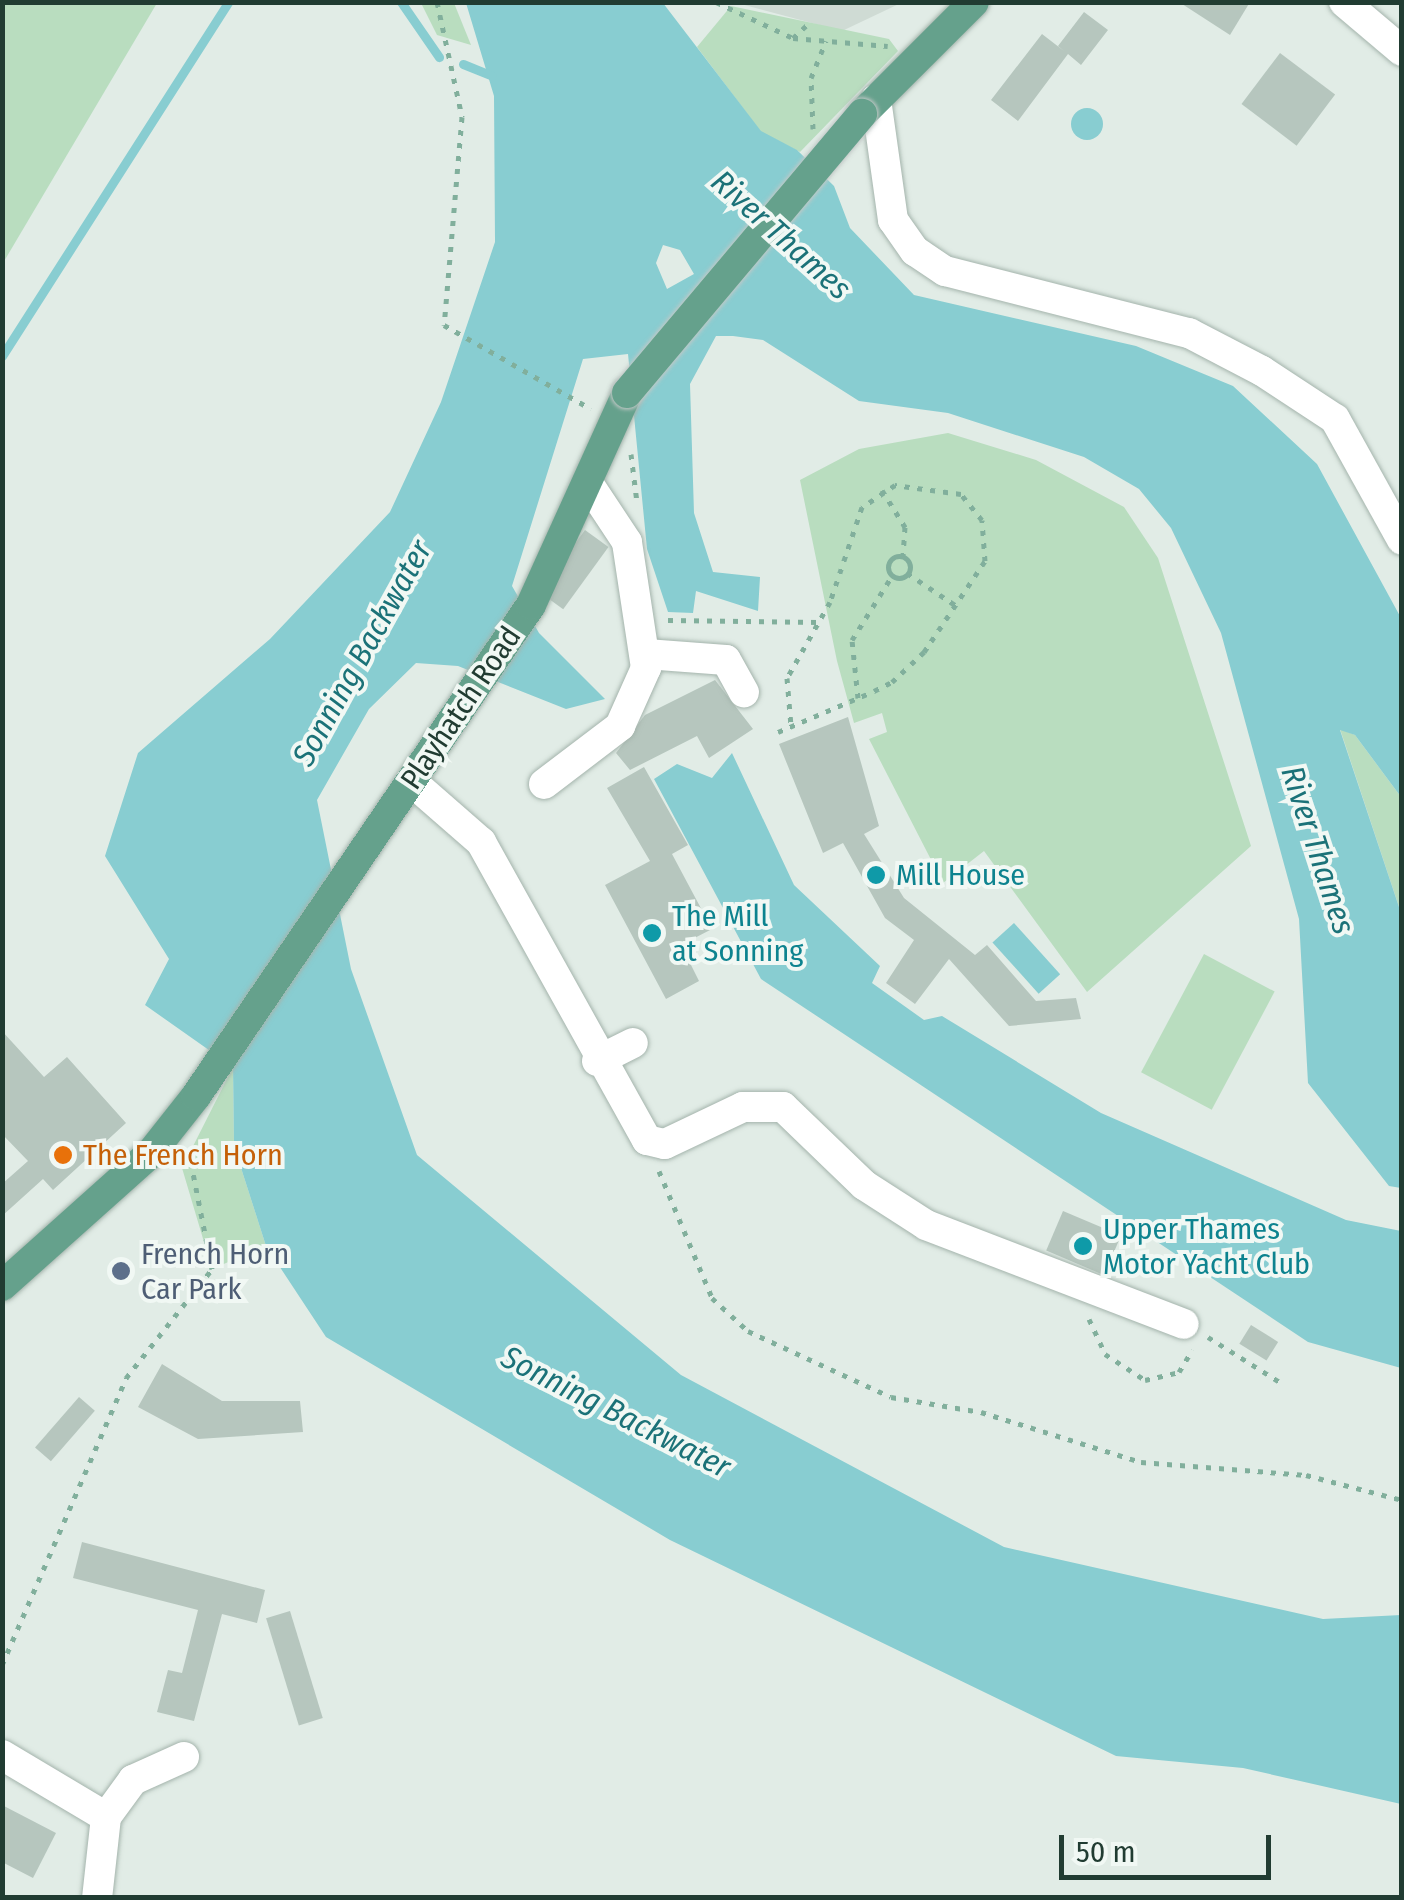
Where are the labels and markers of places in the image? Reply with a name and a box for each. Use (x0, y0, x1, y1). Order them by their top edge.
place label: Mill House (896, 857, 1025, 893)
marker: Mill House (865, 864, 887, 886)
place label: The Mill at Sonning (672, 898, 803, 968)
marker: The Mill at Sonning (641, 922, 663, 944)
place label: The French Horn (83, 1137, 283, 1173)
marker: The French Horn (52, 1144, 74, 1166)
place label: Upper Thames Motor Yacht Club (1103, 1211, 1310, 1282)
marker: Upper Thames Motor Yacht Club (1072, 1235, 1094, 1257)
place label: French Horn Car Park (141, 1236, 289, 1306)
marker: French Horn Car Park (110, 1260, 132, 1282)

